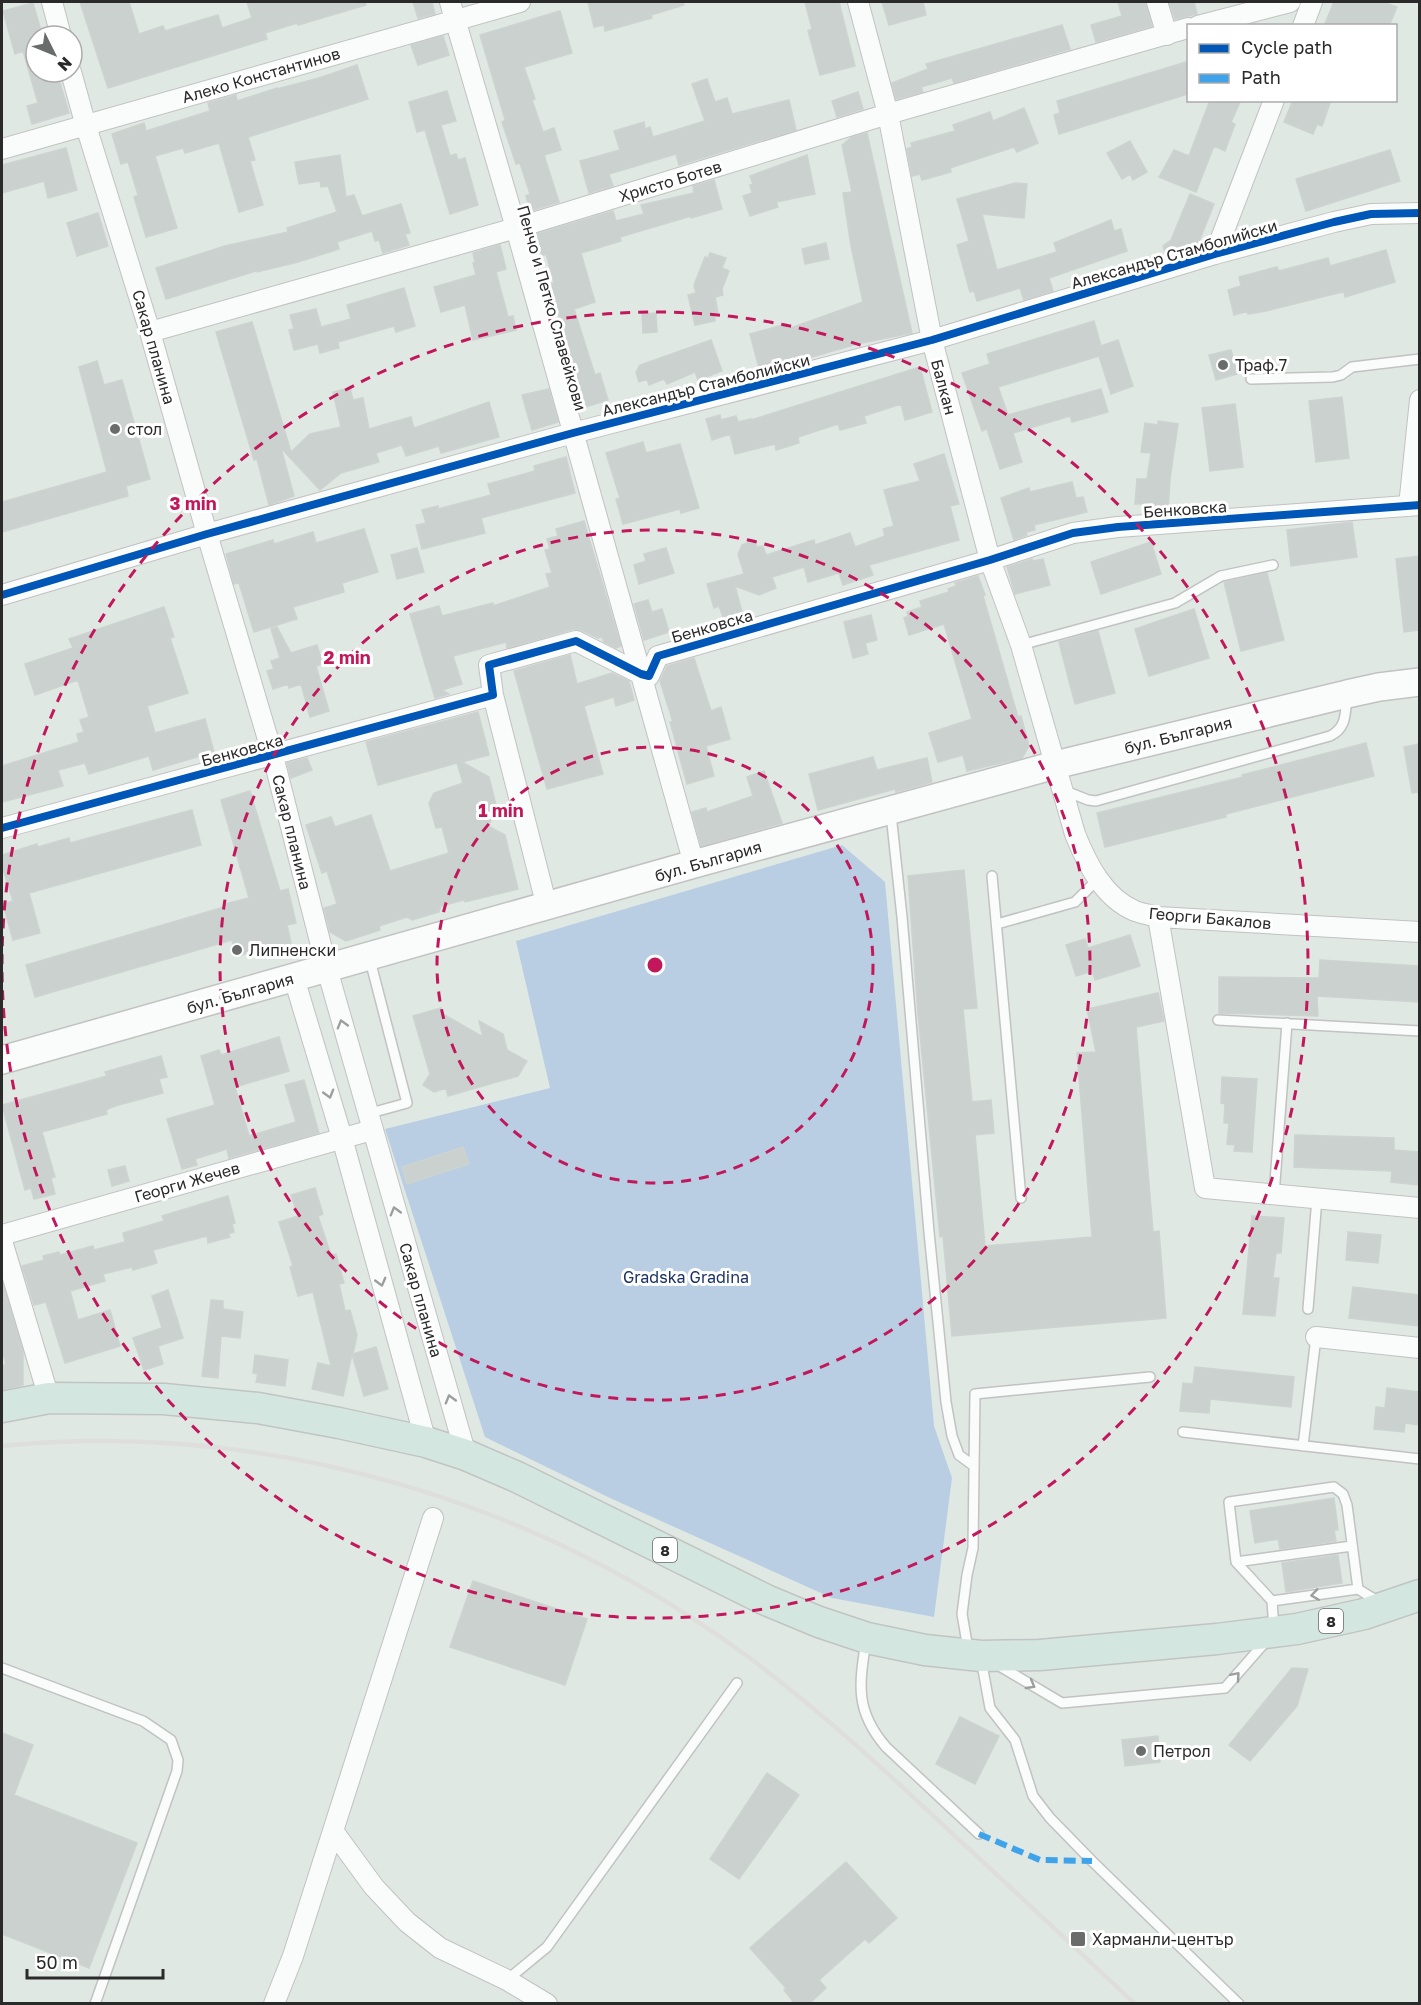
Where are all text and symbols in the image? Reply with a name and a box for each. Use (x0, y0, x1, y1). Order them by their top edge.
north arrow (24, 24, 84, 84)
legend (1187, 24, 1397, 102)
text: Cycle path (1241, 36, 1333, 58)
street label: Алеко Константинов (180, 43, 342, 107)
text: N (54, 53, 76, 76)
text: Path (1241, 66, 1281, 88)
street label: Христо Ботев (616, 156, 724, 206)
street label: Пенчо и Петко Славейкови (513, 203, 591, 413)
street label: Александър Стамболийски (1069, 215, 1279, 293)
street label: Сакар планина (128, 287, 180, 407)
street label: Александър Стамболийски (600, 349, 812, 421)
place label: Траф.7 (1235, 355, 1287, 375)
street label: Балкан (927, 357, 961, 417)
marker: Траф.7 (1216, 358, 1230, 372)
place label: стол (127, 419, 162, 439)
marker: стол (108, 422, 122, 436)
text: 3 min (169, 492, 217, 514)
street label: Бенковска (1142, 496, 1228, 522)
street label: Бенковска (669, 605, 755, 647)
text: 2 min (323, 646, 371, 668)
street label: бул. България (1122, 712, 1234, 758)
street label: Бенковска (199, 729, 285, 771)
street label: Сакар планина (268, 772, 316, 892)
text: 1 min (478, 799, 524, 821)
street label: бул. България (652, 836, 764, 886)
street label: Георги Бакалов (1148, 903, 1272, 933)
place label: Липненски (249, 940, 336, 960)
marker: Липненски (230, 943, 244, 957)
centre of rings (645, 955, 665, 975)
street label: бул. България (184, 968, 296, 1018)
one-way arrow (337, 1019, 349, 1030)
one-way arrow (322, 1088, 334, 1099)
street label: Георги Жечев (132, 1157, 242, 1207)
one-way arrow (390, 1206, 402, 1217)
street label: Сакар планина (395, 1240, 447, 1360)
park label: Gradska Gradina (623, 1267, 749, 1287)
one-way arrow (374, 1277, 387, 1287)
one-way arrow (445, 1394, 457, 1404)
road number: 8 (653, 1538, 677, 1562)
one-way arrow (1311, 1589, 1320, 1601)
road number: 8 (1319, 1609, 1343, 1633)
one-way arrow (1229, 1672, 1240, 1683)
one-way arrow (1025, 1678, 1035, 1689)
place label: Петрол (1153, 1741, 1211, 1761)
marker: Петрол (1134, 1744, 1148, 1758)
place label: Харманли-център (1092, 1929, 1234, 1949)
marker: Харманли-център (1069, 1930, 1087, 1948)
scale bar (27, 1942, 164, 1980)
text: 50 m (36, 1951, 78, 1973)

